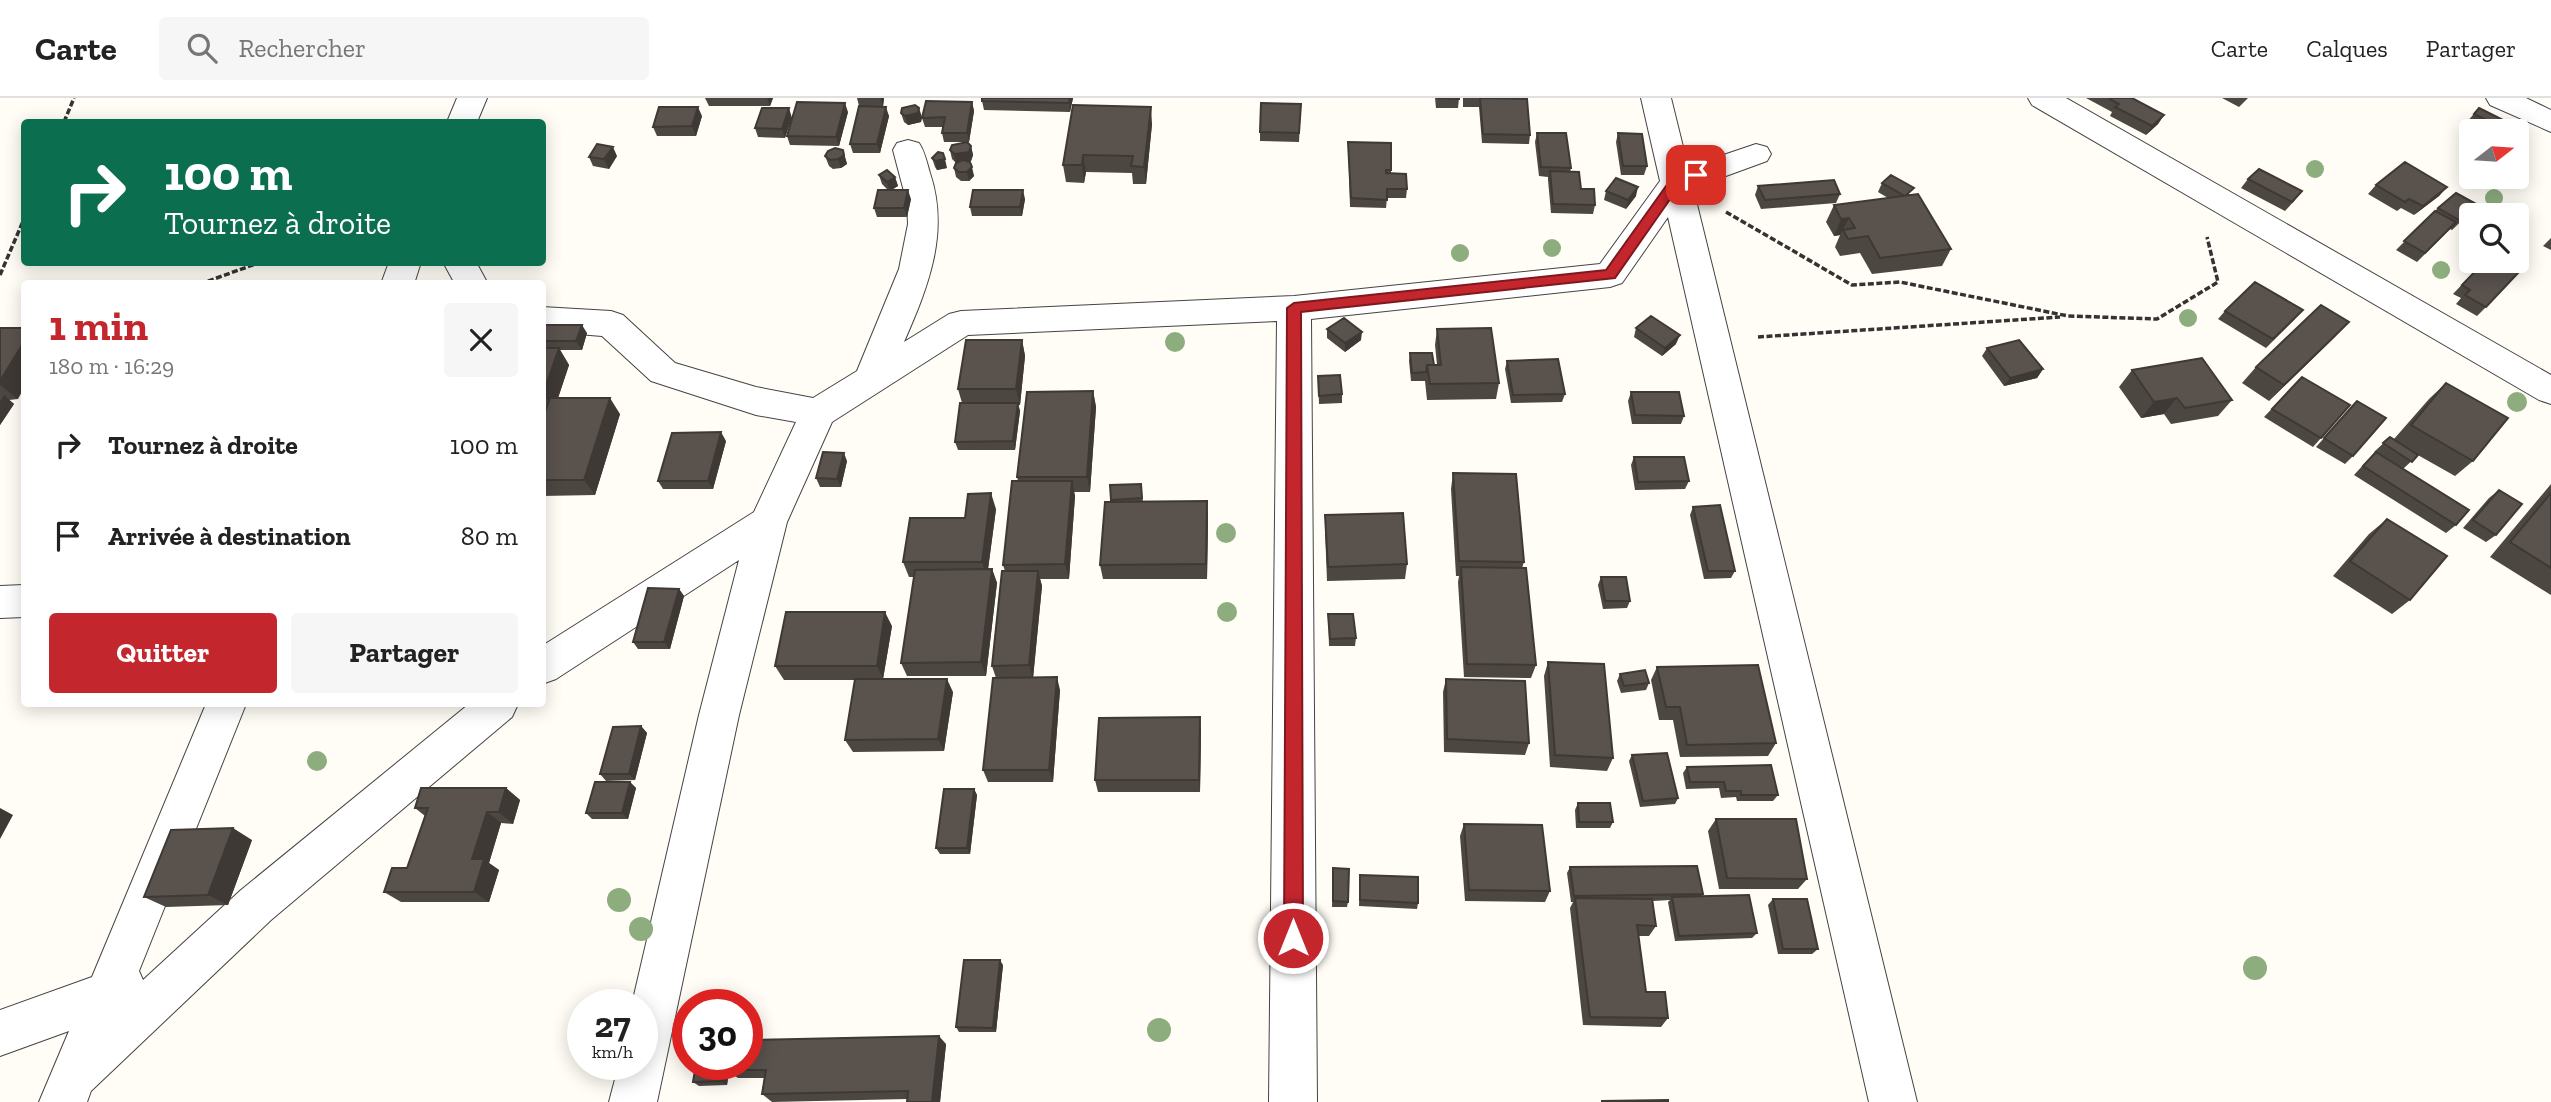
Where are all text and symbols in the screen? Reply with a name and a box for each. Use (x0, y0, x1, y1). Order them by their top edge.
search box (159, 17, 649, 80)
text: Carte (35, 29, 117, 68)
icon: search (183, 29, 221, 67)
text: Rechercher (239, 32, 366, 64)
text: Carte (2211, 34, 2268, 63)
text: Calques (2306, 34, 2388, 63)
text: Partager (2426, 34, 2516, 63)
north arrow (2459, 119, 2529, 189)
map controls (2459, 119, 2529, 273)
text: 100 m (164, 144, 292, 203)
pin (1666, 145, 1726, 205)
icon: right (49, 147, 140, 238)
icon: arrive (1677, 156, 1715, 194)
button: search (2459, 203, 2529, 273)
text: Tournez à droite (164, 204, 391, 242)
text: 1 min (49, 300, 148, 351)
button: close (444, 303, 518, 377)
text: 180 m · 16:29 (49, 352, 174, 380)
icon: right (49, 426, 87, 464)
text: Tournez à droite (108, 429, 298, 461)
text: 100 m (450, 429, 518, 461)
icon: arrive (49, 517, 87, 555)
text: Arrivée à destination (108, 520, 351, 552)
text: 80 m (461, 520, 518, 552)
button: Quitter (49, 613, 277, 693)
button: Partager (291, 613, 518, 693)
position arrow (1256, 901, 1330, 975)
speed limit sign: 30 (672, 989, 763, 1080)
text: 27 (594, 1004, 631, 1046)
text: km/h (592, 1041, 633, 1063)

